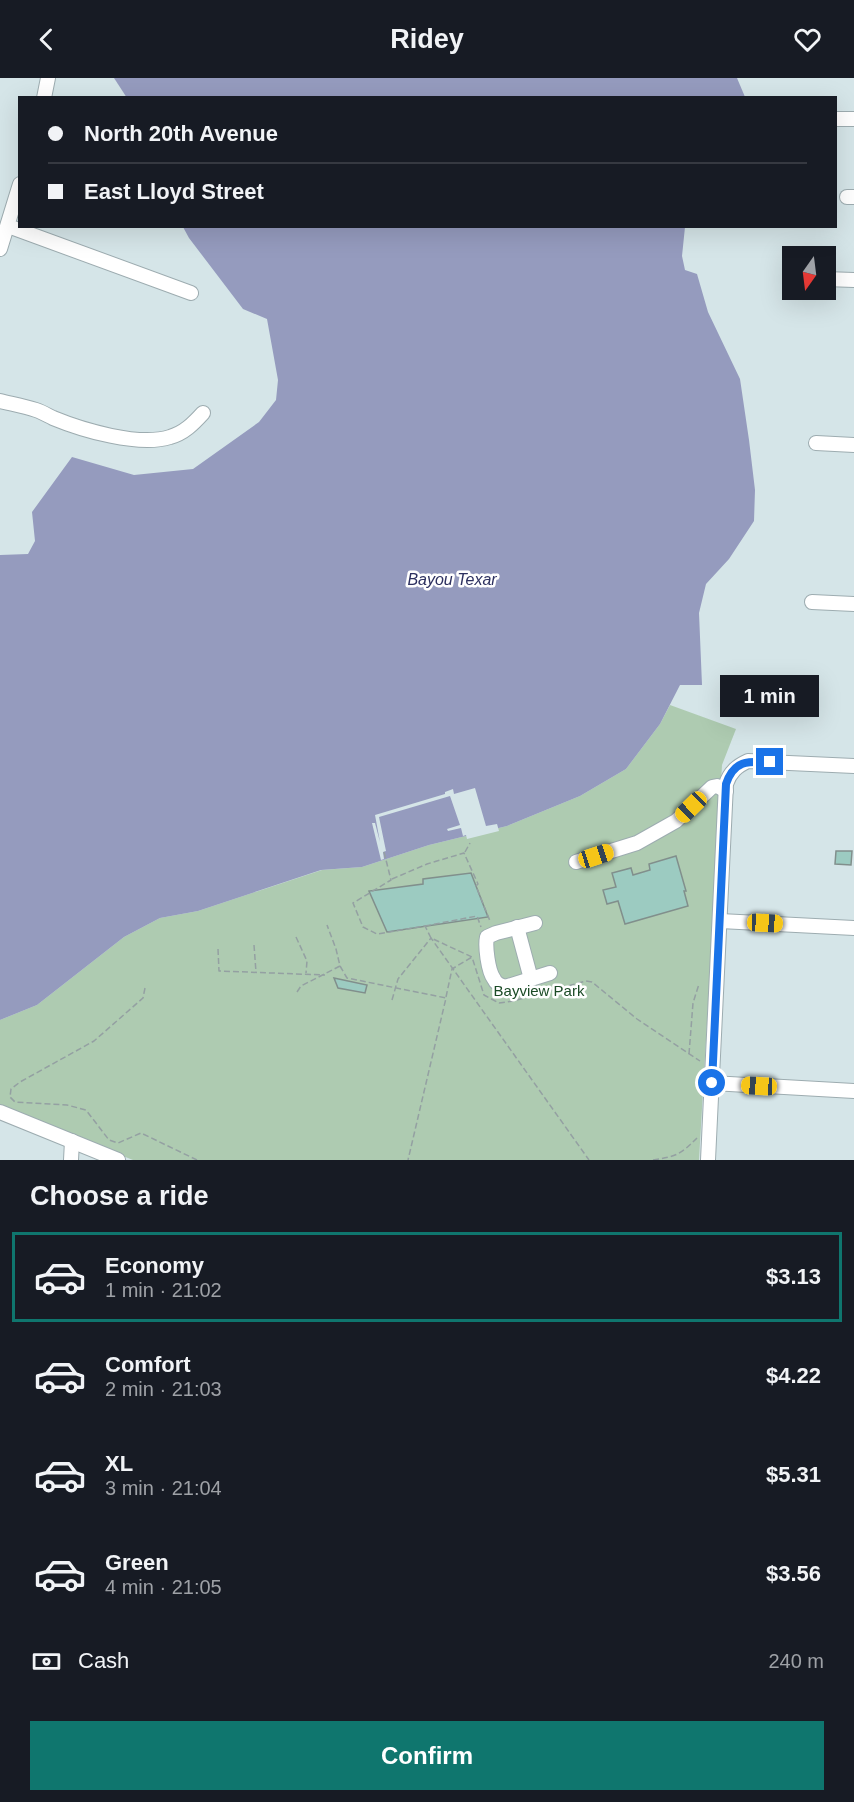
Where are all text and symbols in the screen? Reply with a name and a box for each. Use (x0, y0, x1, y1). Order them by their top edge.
icon: back (30, 23, 63, 56)
icon: heart (791, 23, 824, 56)
text: Ridey (390, 24, 464, 54)
text: North 20th Avenue (84, 121, 278, 146)
text: East Lloyd Street (84, 179, 264, 204)
north arrow (782, 246, 836, 300)
map controls (782, 246, 836, 300)
water label: Bayou Texar (407, 571, 497, 588)
callout: 1 min (720, 675, 820, 717)
text: 1 min (743, 685, 796, 707)
route end (756, 748, 783, 775)
car (672, 788, 710, 826)
car (576, 842, 616, 870)
car (747, 913, 783, 933)
park label: Bayview Park (494, 982, 585, 999)
route start (698, 1069, 725, 1096)
car (741, 1076, 777, 1096)
text: Choose a ride (30, 1181, 209, 1211)
icon: car (33, 1250, 87, 1304)
text: Economy (105, 1253, 204, 1278)
text: $3.13 (766, 1264, 821, 1289)
text: 1 min · 21:02 (105, 1279, 222, 1301)
icon: car (33, 1349, 87, 1403)
text: Comfort (105, 1352, 191, 1377)
text: $4.22 (766, 1363, 821, 1388)
text: 2 min · 21:03 (105, 1378, 222, 1400)
icon: car (33, 1448, 87, 1502)
text: XL (105, 1451, 133, 1476)
text: $5.31 (766, 1462, 821, 1487)
text: 3 min · 21:04 (105, 1477, 222, 1499)
icon: car (33, 1547, 87, 1601)
text: Green (105, 1550, 169, 1575)
text: $3.56 (766, 1561, 821, 1586)
text: 4 min · 21:05 (105, 1576, 222, 1598)
icon: cash (30, 1645, 63, 1678)
text: Cash (78, 1648, 129, 1673)
text: 240 m (768, 1650, 824, 1672)
button: Confirm (30, 1721, 824, 1790)

